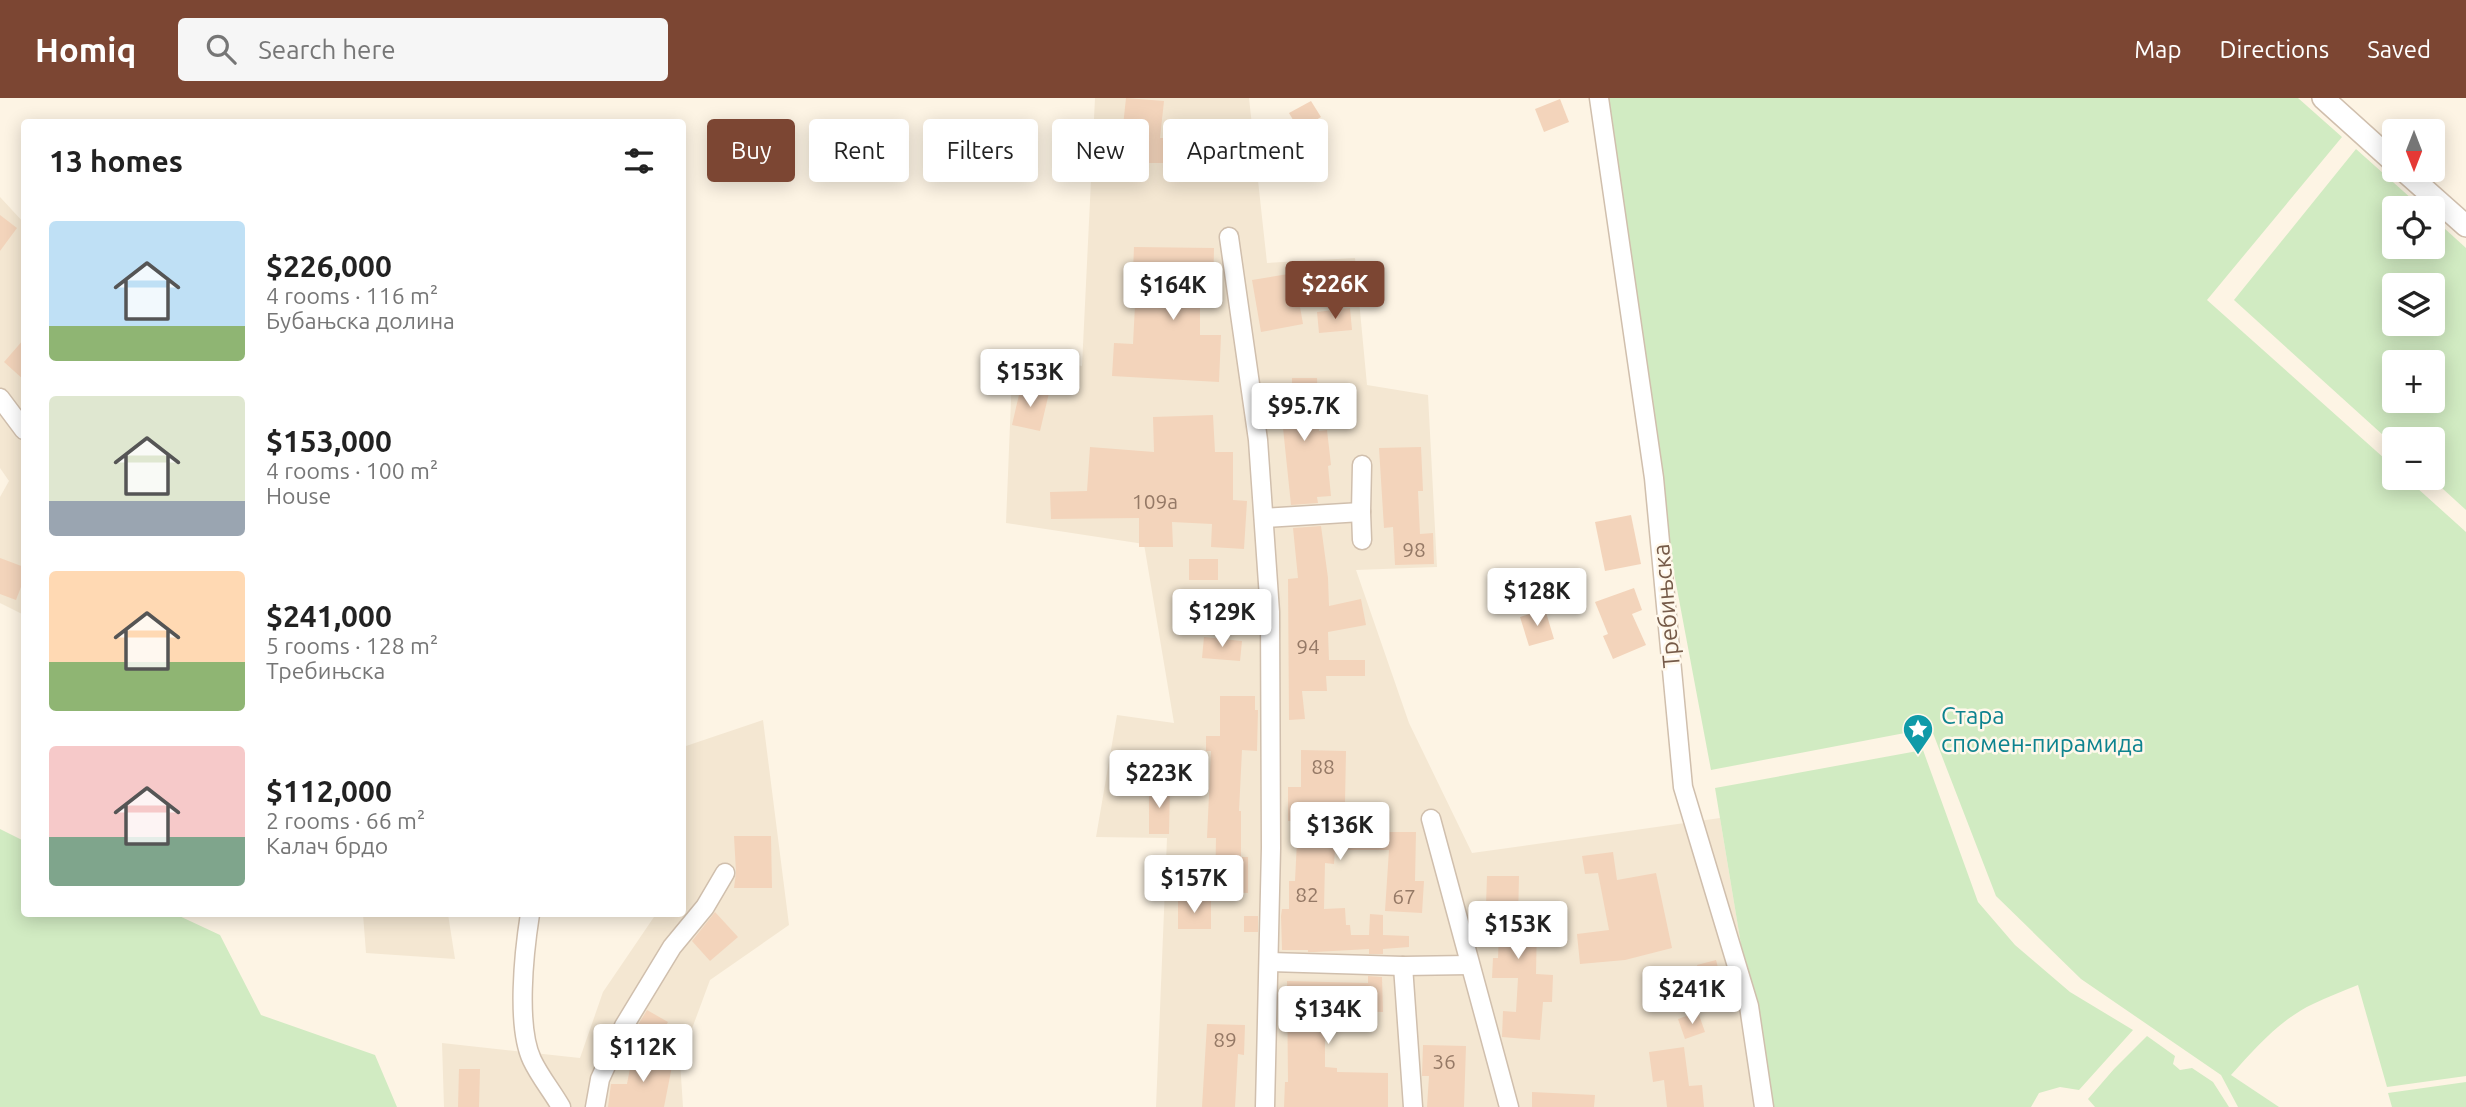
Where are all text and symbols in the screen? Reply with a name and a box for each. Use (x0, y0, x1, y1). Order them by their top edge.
search box (178, 18, 668, 81)
icon: search (202, 30, 240, 68)
text: Homiq (35, 31, 136, 68)
text: Search here (258, 35, 396, 64)
text: Map (2134, 36, 2181, 63)
text: Directions (2219, 36, 2329, 63)
text: Saved (2367, 36, 2431, 63)
chip: Buy (707, 119, 795, 182)
chip: Rent (809, 119, 909, 182)
chip: Filters (923, 119, 1038, 182)
chip: New (1052, 119, 1149, 182)
chip: Apartment (1163, 119, 1328, 182)
north arrow (2382, 119, 2445, 182)
map controls (2382, 119, 2445, 490)
icon: filters (620, 142, 658, 180)
text: 13 homes (49, 144, 183, 178)
button: locate (2382, 196, 2445, 259)
icon: home (105, 249, 189, 333)
text: $226,000 (266, 249, 392, 283)
pin: $164K (1124, 262, 1222, 322)
pin: $226K (1286, 262, 1384, 321)
text: $226K (1301, 271, 1369, 296)
text: $164K (1139, 272, 1207, 297)
button: layers (2382, 273, 2445, 336)
text: 4 rooms · 116 m² (266, 283, 438, 308)
text: Бубањска долина (266, 308, 455, 333)
pin: $153K (981, 350, 1079, 409)
button: + (2382, 350, 2445, 413)
text: $153K (996, 359, 1064, 384)
pin: $95.7K (1247, 384, 1361, 443)
text: $95.7K (1268, 393, 1340, 418)
icon: home (105, 424, 189, 508)
text: $153,000 (266, 424, 392, 458)
button: − (2382, 427, 2445, 490)
text: 4 rooms · 100 m² (266, 458, 438, 483)
text: House (266, 483, 331, 508)
house number: 109a (1132, 489, 1178, 513)
house number: 98 (1402, 537, 1426, 561)
street label: Требињска (1647, 543, 1685, 669)
pin: $128K (1488, 568, 1586, 628)
text: $128K (1503, 578, 1571, 603)
pin: $129K (1173, 589, 1271, 649)
icon: home (105, 599, 189, 683)
text: $241,000 (266, 599, 392, 633)
text: $129K (1188, 599, 1256, 624)
text: 5 rooms · 128 m² (266, 633, 438, 658)
house number: 94 (1296, 634, 1320, 658)
text: Требињска (266, 658, 385, 683)
place label: Стара спомен-пирамида (1941, 702, 2144, 757)
place icon: Стара спомен-пирамида (1901, 712, 1935, 756)
pin: $223K (1110, 750, 1208, 810)
house number: 88 (1311, 754, 1335, 778)
text: $223K (1125, 760, 1193, 785)
icon: home (105, 774, 189, 858)
text: $112,000 (266, 774, 392, 808)
pin: $136K (1291, 802, 1389, 862)
text: 2 rooms · 66 m² (266, 808, 425, 833)
text: $136K (1306, 812, 1374, 837)
text: Калач брдо (266, 833, 388, 858)
pin: $157K (1145, 856, 1243, 915)
text: $157K (1160, 865, 1228, 890)
house number: 82 (1295, 882, 1319, 906)
house number: 67 (1392, 884, 1416, 908)
pin: $153K (1469, 902, 1567, 961)
text: $153K (1484, 911, 1552, 936)
pin: $241K (1643, 967, 1741, 1026)
text: $241K (1658, 976, 1726, 1001)
pin: $134K (1279, 986, 1377, 1046)
text: $134K (1294, 996, 1362, 1021)
pin: $112K (594, 1024, 692, 1084)
house number: 89 (1213, 1027, 1237, 1051)
text: $112K (609, 1034, 677, 1059)
house number: 36 (1432, 1049, 1456, 1073)

